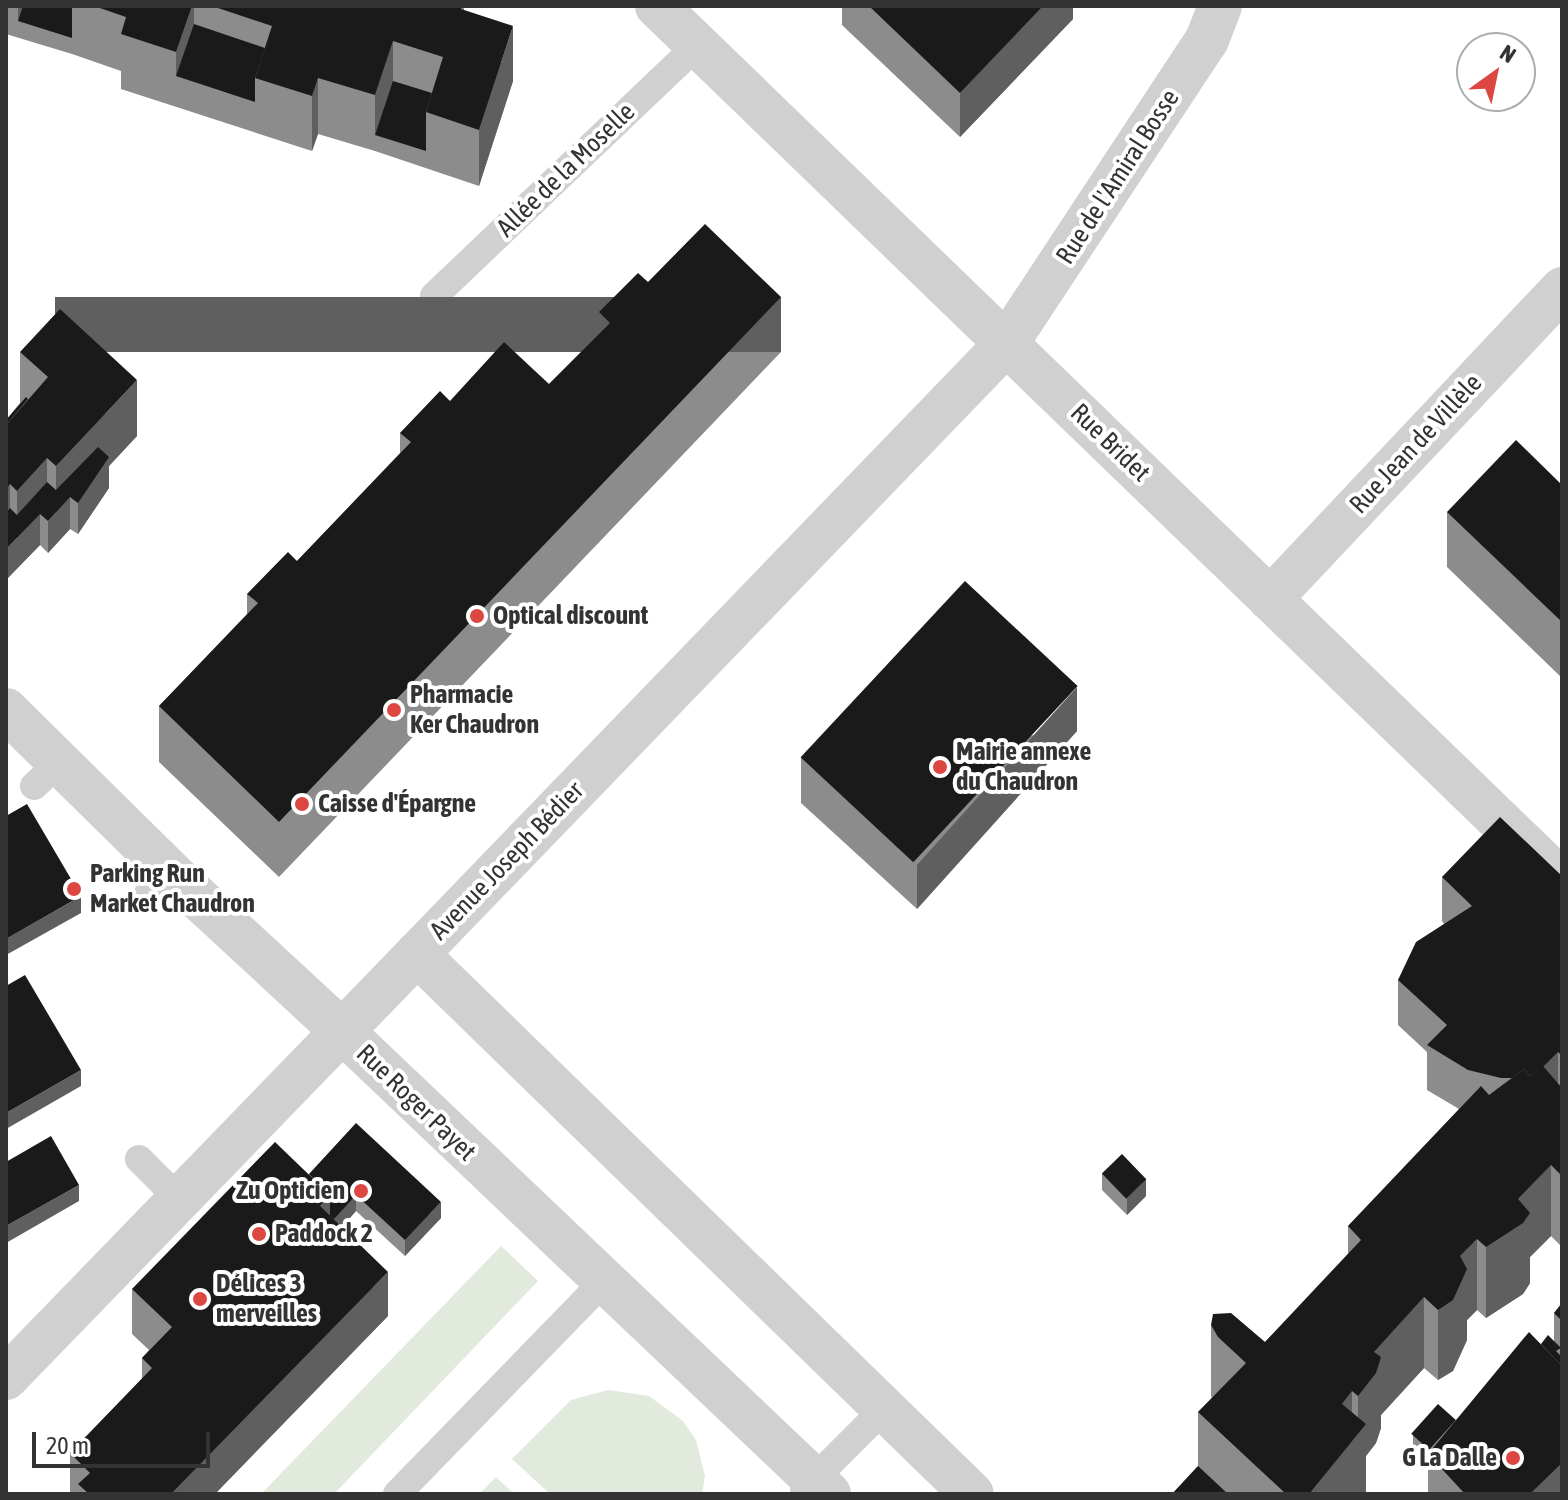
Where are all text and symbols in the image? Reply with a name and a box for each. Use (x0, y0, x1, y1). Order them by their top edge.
north arrow (1456, 32, 1536, 112)
text: N (1495, 39, 1521, 68)
street label: Rue de l'Amiral Bosse (1050, 84, 1186, 270)
street label: Allée de la Moselle (491, 96, 641, 244)
street label: Rue Jean de Villèle (1343, 368, 1489, 520)
street label: Rue Bridet (1064, 398, 1156, 488)
place label: Optical discount (493, 600, 648, 632)
marker: Optical discount (468, 607, 486, 625)
place label: Pharmacie Ker Chaudron (410, 679, 539, 740)
marker: Pharmacie Ker Chaudron (385, 701, 403, 719)
place label: Mairie annexe du Chaudron (956, 736, 1091, 798)
marker: Mairie annexe du Chaudron (931, 758, 949, 776)
street label: Avenue Joseph Bédier (424, 776, 590, 946)
place label: Caisse d'Épargne (318, 788, 476, 820)
marker: Caisse d'Épargne (293, 795, 311, 813)
place label: Parking Run Market Chaudron (90, 858, 255, 920)
marker: Parking Run Market Chaudron (65, 880, 83, 898)
street label: Rue Roger Payet (350, 1038, 482, 1168)
place label: Zu Opticien (236, 1175, 345, 1207)
marker: Zu Opticien (352, 1182, 370, 1200)
place label: Paddock 2 (275, 1218, 373, 1250)
marker: Paddock 2 (250, 1225, 268, 1243)
place label: Délices 3 merveilles (216, 1268, 317, 1330)
marker: Délices 3 merveilles (191, 1290, 209, 1308)
scale bar (36, 1416, 214, 1466)
text: 20 m (46, 1432, 89, 1459)
place label: G La Dalle (1402, 1442, 1497, 1474)
marker: G La Dalle (1504, 1449, 1522, 1467)

